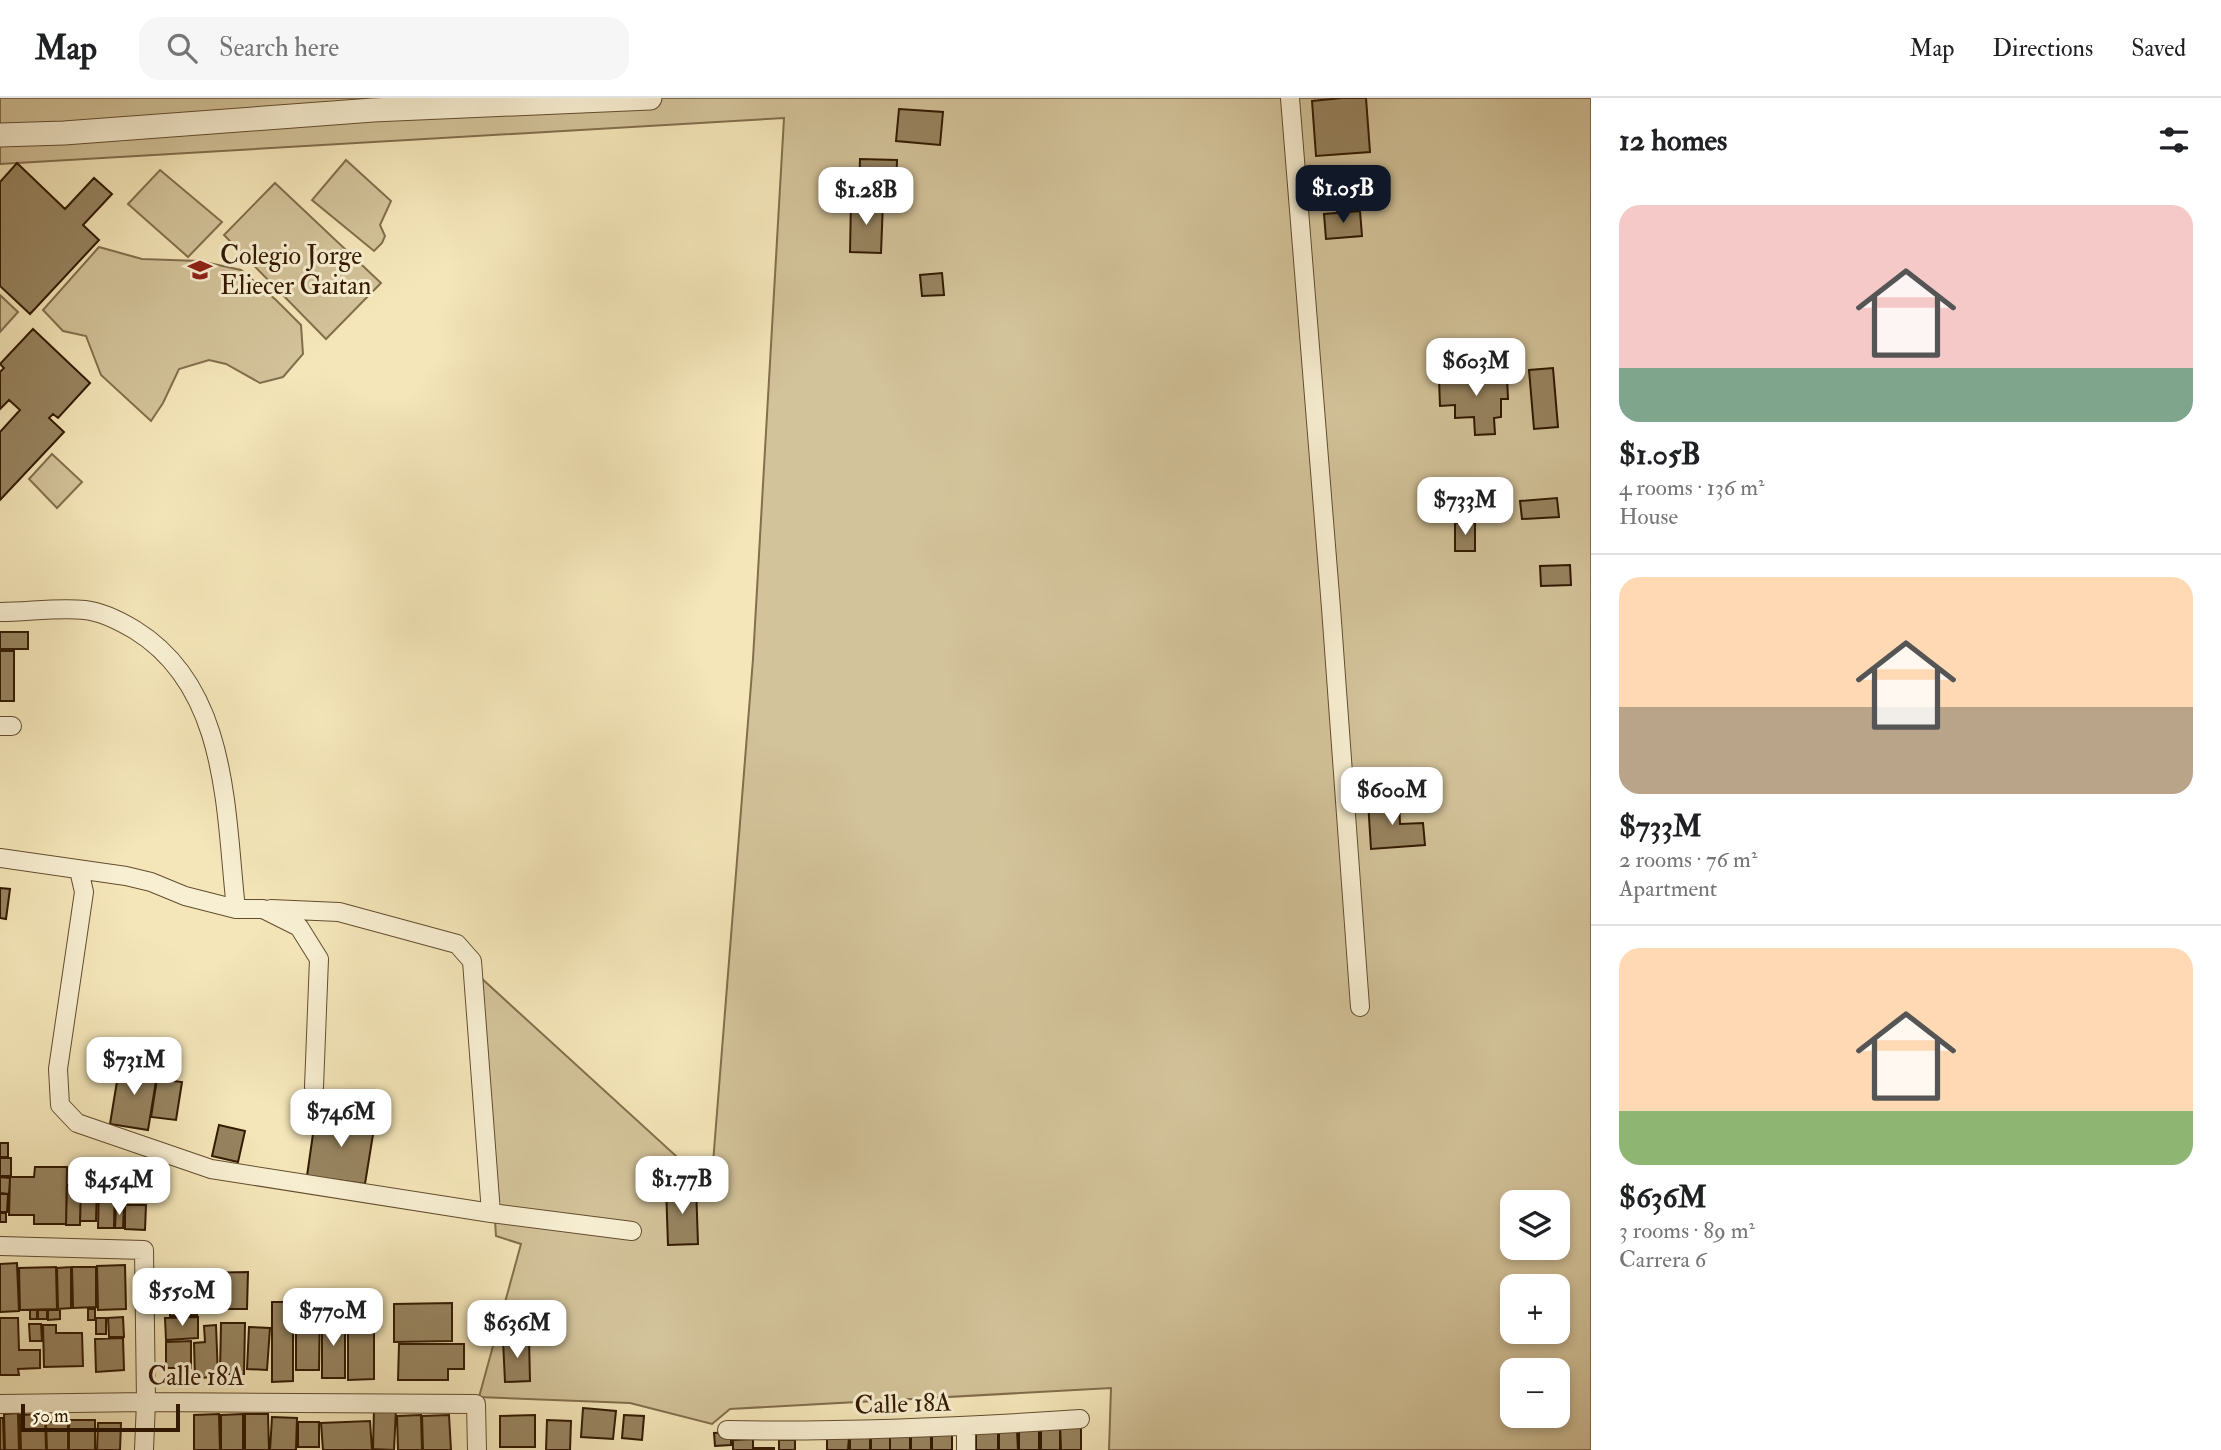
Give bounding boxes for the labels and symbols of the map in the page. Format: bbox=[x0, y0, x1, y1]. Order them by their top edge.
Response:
pin: $1.05B bbox=[1286, 166, 1400, 225]
pin: $1.28B bbox=[809, 167, 923, 227]
place label: Colegio Jorge Eliecer Gaitan bbox=[220, 240, 371, 302]
school or university icon: Colegio Jorge Eliecer Gaitan bbox=[186, 256, 214, 284]
pin: $603M bbox=[1427, 338, 1525, 398]
pin: $733M bbox=[1416, 478, 1514, 537]
pin: $600M bbox=[1343, 768, 1441, 827]
pin: $731M bbox=[85, 1038, 183, 1097]
pin: $746M bbox=[292, 1090, 390, 1149]
pin: $1.77B bbox=[625, 1156, 739, 1216]
pin: $454M bbox=[70, 1158, 168, 1217]
pin: $550M bbox=[133, 1268, 231, 1328]
pin: $770M bbox=[284, 1288, 382, 1348]
pin: $636M bbox=[468, 1300, 566, 1360]
street label: Calle 18A bbox=[147, 1361, 245, 1393]
street label: Calle 18A bbox=[854, 1386, 953, 1422]
scale bar bbox=[21, 1401, 180, 1433]

